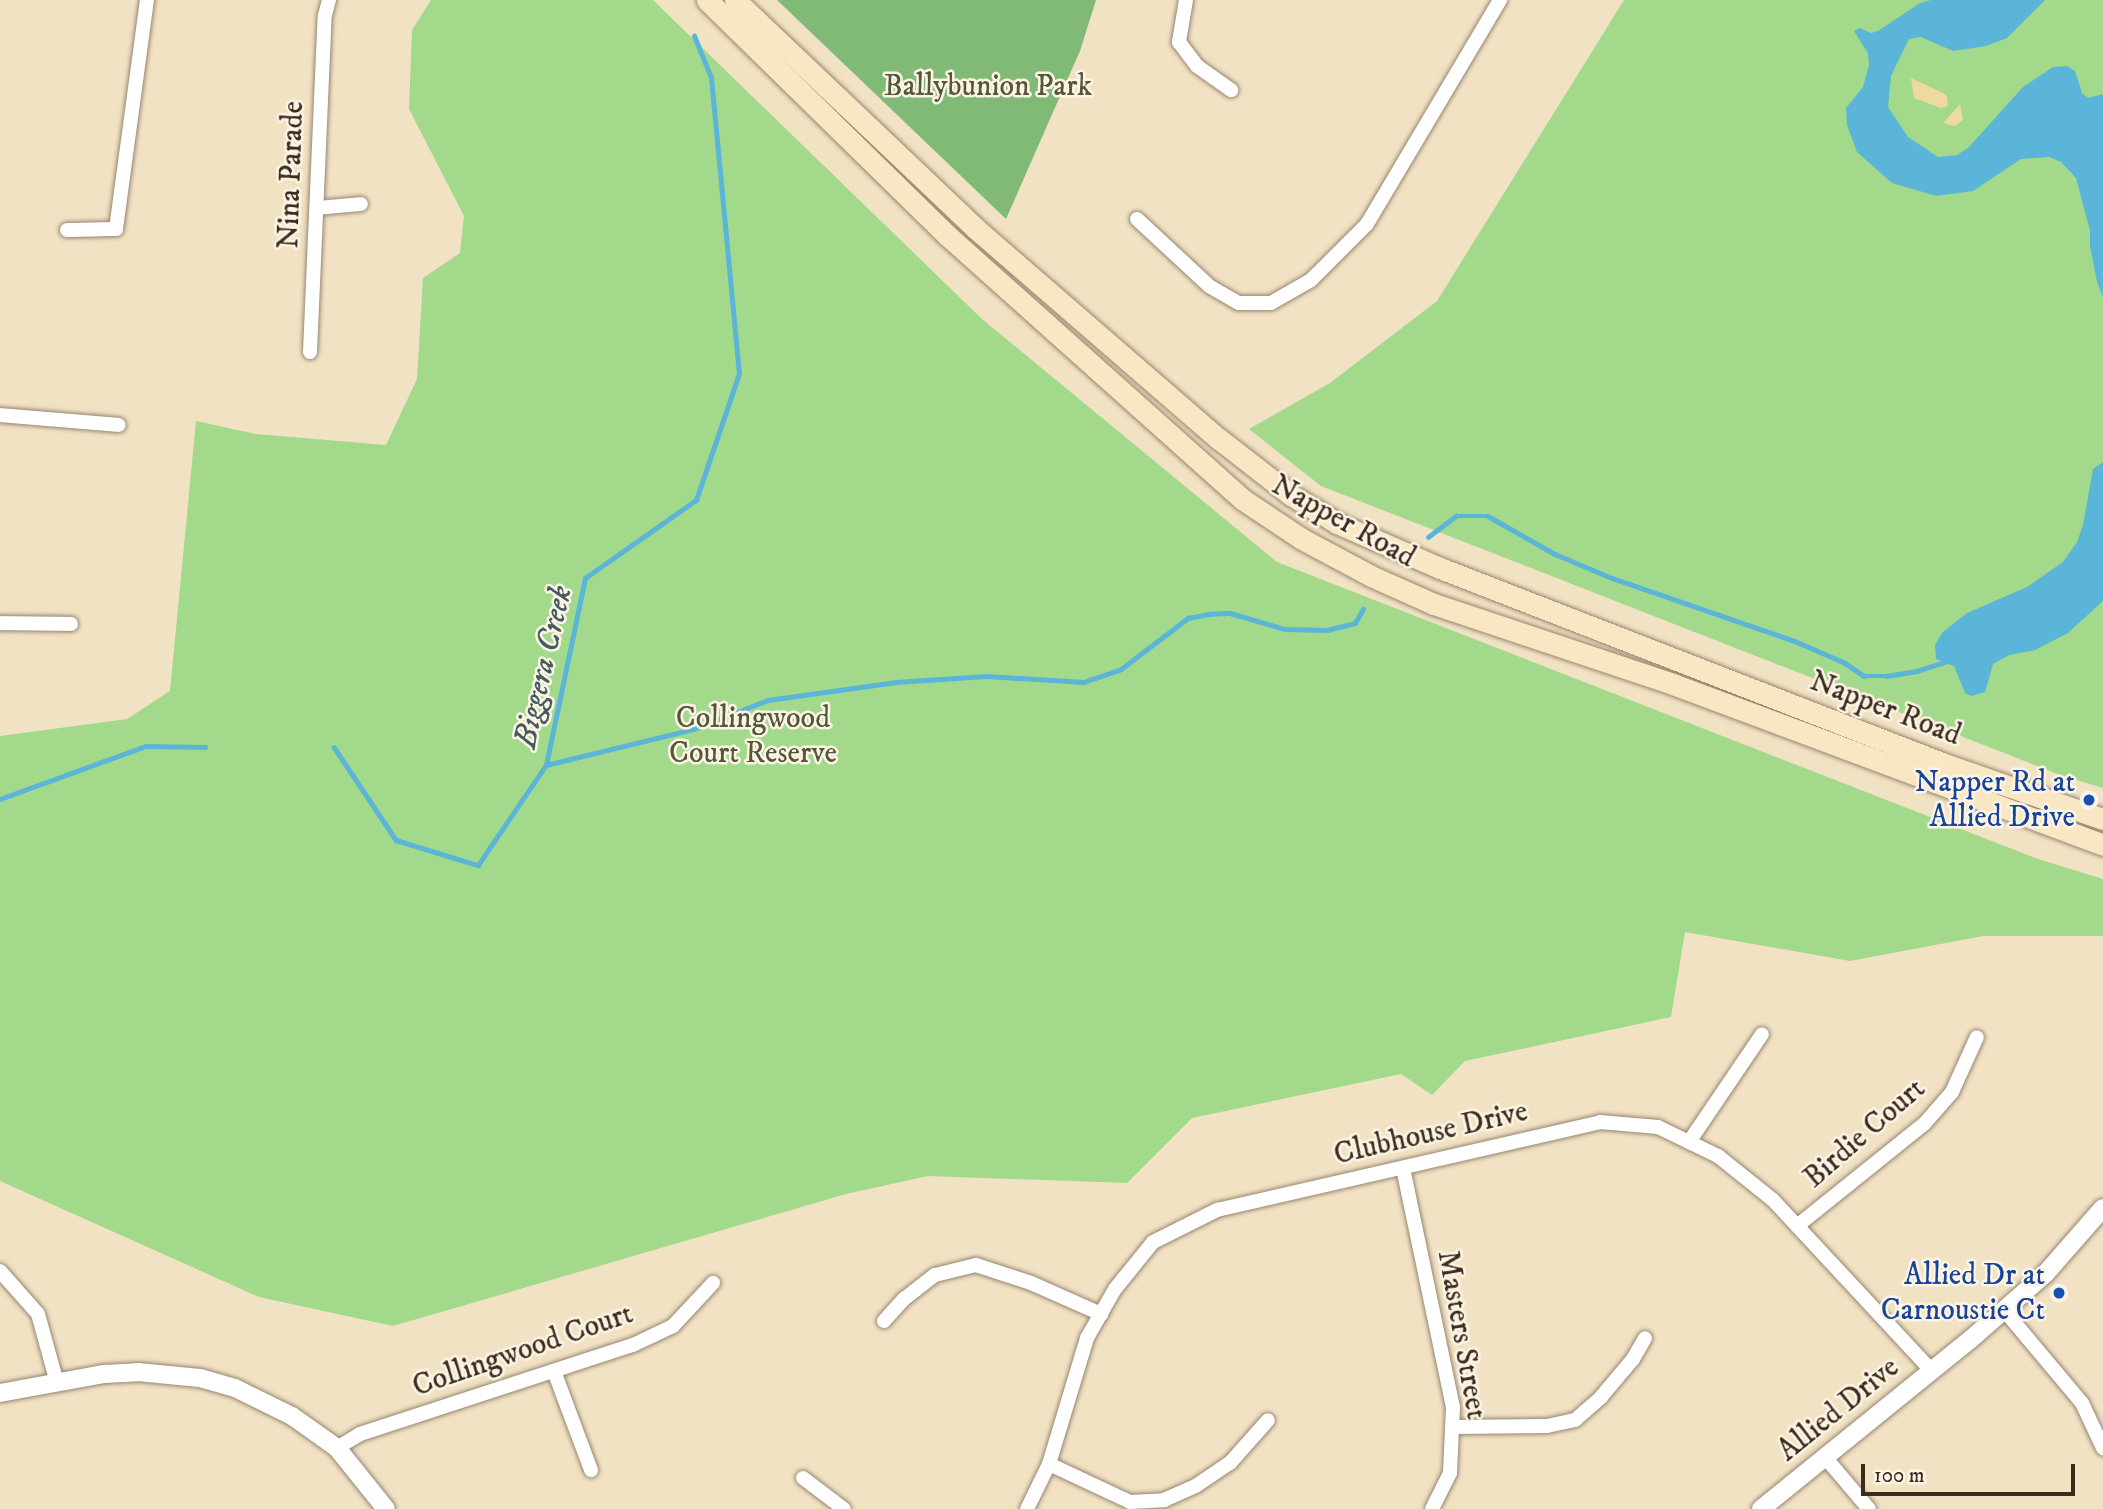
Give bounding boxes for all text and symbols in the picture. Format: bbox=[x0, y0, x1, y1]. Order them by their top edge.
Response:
park label: Ballybunion Park bbox=[884, 69, 1092, 105]
street label: Nina Parade bbox=[271, 100, 313, 250]
street label: Napper Road bbox=[1265, 468, 1421, 576]
water label: Biggera Creek bbox=[507, 582, 581, 752]
street label: Napper Road bbox=[1804, 664, 1966, 754]
park label: Collingwood Court Reserve bbox=[669, 701, 837, 772]
place label: Napper Rd at Allied Drive bbox=[1915, 765, 2075, 836]
marker: Napper Rd at Allied Drive bbox=[2081, 792, 2097, 808]
street label: Birdie Court bbox=[1797, 1072, 1933, 1196]
street label: Clubhouse Drive bbox=[1331, 1094, 1531, 1174]
street label: Masters Street bbox=[1428, 1248, 1494, 1422]
place label: Allied Dr at Carnoustie Ct bbox=[1881, 1258, 2045, 1328]
marker: Allied Dr at Carnoustie Ct bbox=[2051, 1285, 2067, 1301]
street label: Collingwood Court bbox=[408, 1296, 638, 1406]
street label: Allied Drive bbox=[1771, 1350, 1907, 1470]
scale bar bbox=[1865, 1450, 2078, 1494]
text: 100 m bbox=[1874, 1463, 1925, 1489]

